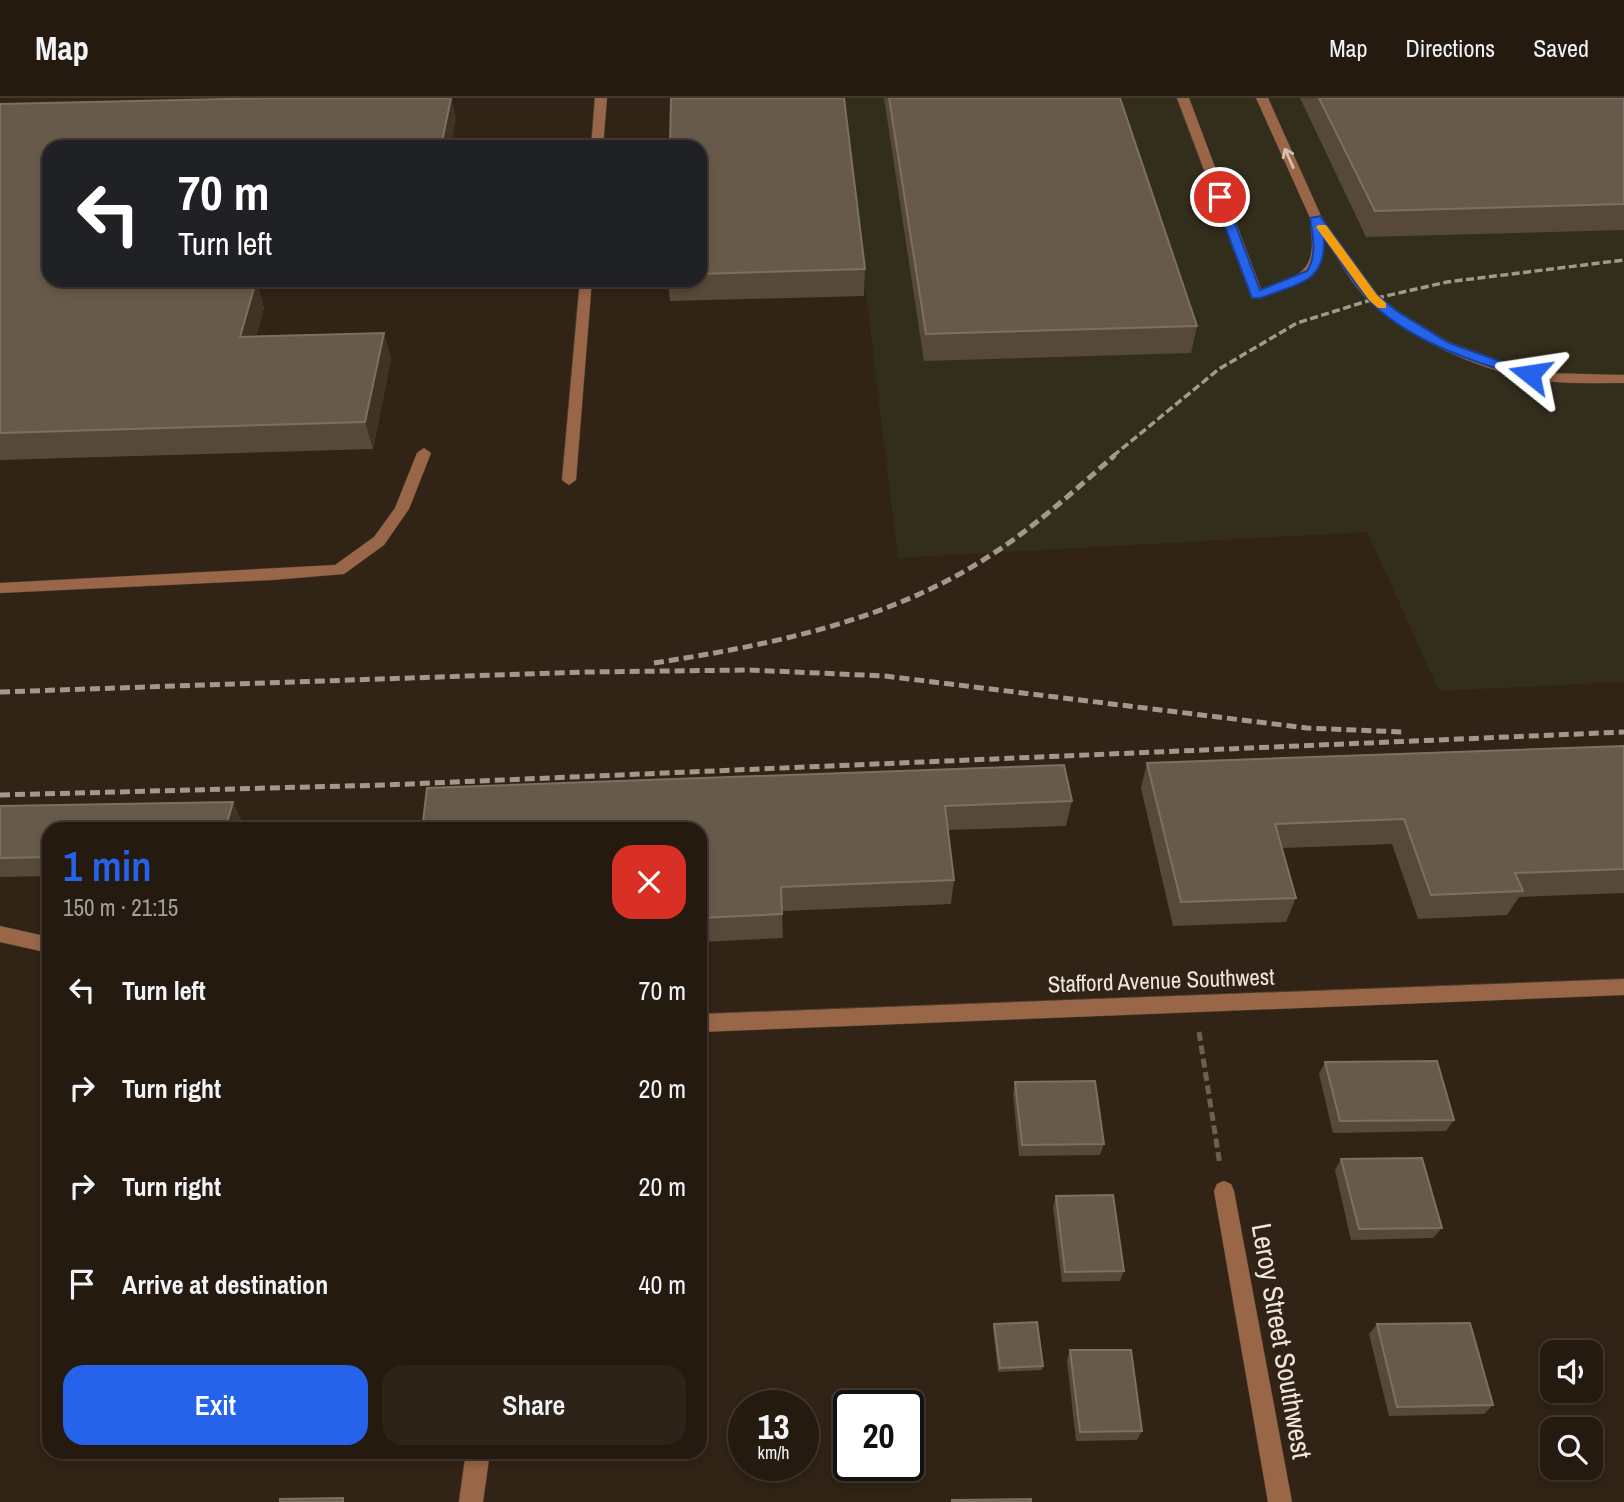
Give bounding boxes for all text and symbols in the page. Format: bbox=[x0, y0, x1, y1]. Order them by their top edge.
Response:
text: Map bbox=[35, 26, 89, 70]
text: Map bbox=[1329, 32, 1367, 64]
text: Directions bbox=[1405, 32, 1495, 64]
text: Saved bbox=[1533, 32, 1589, 64]
one-way arrow bbox=[1282, 148, 1295, 169]
text: 70 m bbox=[178, 159, 270, 225]
pin bbox=[1190, 167, 1250, 227]
icon: left bbox=[63, 168, 154, 259]
icon: arrive bbox=[1201, 178, 1239, 216]
text: Turn left bbox=[178, 222, 272, 265]
position arrow bbox=[1493, 337, 1567, 411]
text: 1 min bbox=[63, 838, 152, 894]
button: close bbox=[612, 845, 686, 919]
text: 150 m · 21:15 bbox=[63, 892, 178, 923]
street label: Stafford Avenue Southwest bbox=[1047, 961, 1275, 999]
icon: left bbox=[63, 971, 101, 1009]
text: Turn left bbox=[122, 973, 206, 1008]
text: 70 m bbox=[639, 973, 686, 1008]
icon: right bbox=[63, 1069, 101, 1107]
text: Turn right bbox=[122, 1071, 221, 1106]
text: 20 m bbox=[639, 1071, 686, 1106]
icon: right bbox=[63, 1167, 101, 1205]
text: Turn right bbox=[122, 1169, 221, 1204]
text: 20 m bbox=[639, 1169, 686, 1204]
street label: Leroy Street Southwest bbox=[1243, 1220, 1321, 1462]
icon: arrive bbox=[63, 1265, 101, 1303]
text: Arrive at destination bbox=[122, 1267, 328, 1302]
text: 40 m bbox=[639, 1267, 686, 1302]
map controls bbox=[1540, 1340, 1603, 1480]
button: sound bbox=[1540, 1340, 1603, 1403]
button: Exit bbox=[63, 1365, 368, 1445]
button: Share bbox=[382, 1365, 686, 1445]
speed limit sign: 20 bbox=[833, 1390, 924, 1481]
text: 13 bbox=[758, 1403, 789, 1450]
button: search bbox=[1540, 1417, 1603, 1480]
text: km/h bbox=[758, 1440, 790, 1465]

